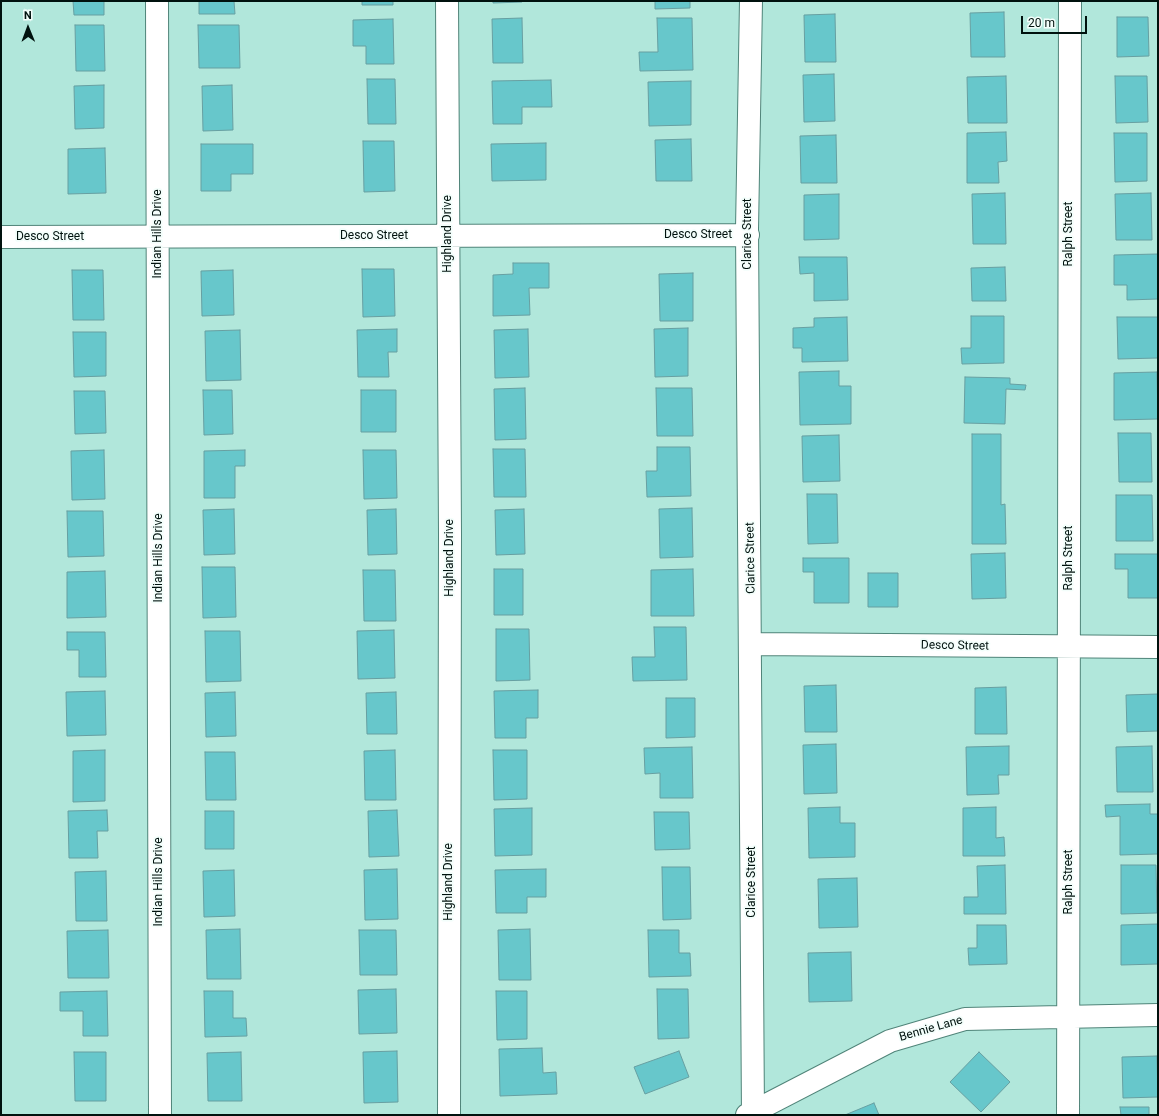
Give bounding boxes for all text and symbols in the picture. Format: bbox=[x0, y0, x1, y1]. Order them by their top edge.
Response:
north arrow bbox=[8, 8, 48, 48]
scale bar bbox=[1023, 8, 1089, 34]
text: N bbox=[24, 9, 32, 22]
text: 20 m bbox=[1028, 16, 1055, 30]
street label: Indian Hills Drive bbox=[151, 189, 165, 279]
street label: Highland Drive bbox=[441, 195, 455, 273]
street label: Clarice Street bbox=[741, 198, 755, 270]
street label: Ralph Street bbox=[1062, 202, 1076, 266]
street label: Desco Street bbox=[664, 228, 732, 242]
street label: Desco Street bbox=[340, 229, 408, 243]
street label: Desco Street bbox=[16, 230, 84, 244]
street label: Indian Hills Drive bbox=[152, 513, 166, 603]
street label: Highland Drive bbox=[443, 519, 457, 597]
street label: Clarice Street bbox=[743, 522, 759, 594]
street label: Ralph Street bbox=[1062, 526, 1076, 590]
street label: Desco Street bbox=[921, 638, 989, 654]
street label: Indian Hills Drive bbox=[152, 837, 166, 927]
street label: Highland Drive bbox=[442, 843, 456, 921]
street label: Clarice Street bbox=[745, 846, 759, 918]
street label: Ralph Street bbox=[1062, 850, 1076, 914]
street label: Bennie Lane bbox=[898, 1013, 964, 1045]

